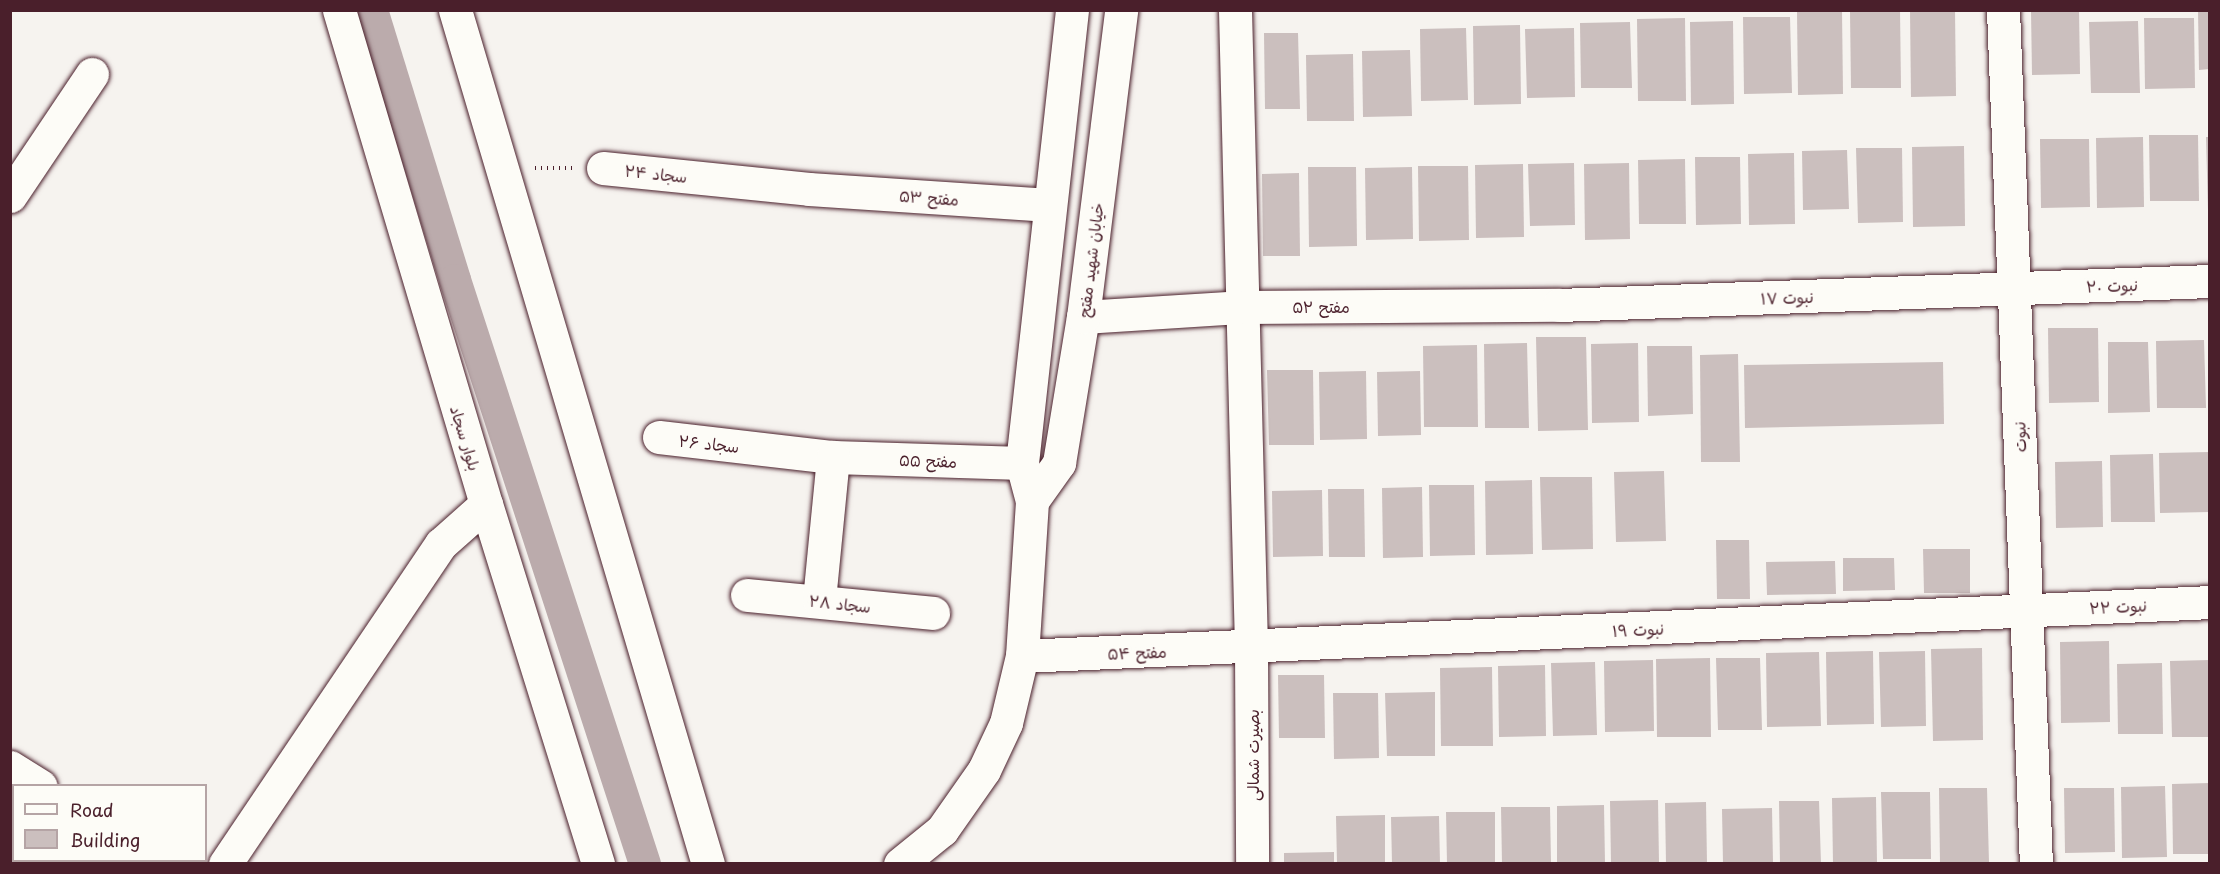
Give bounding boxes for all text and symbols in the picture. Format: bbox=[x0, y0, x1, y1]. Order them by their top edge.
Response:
street label: سجاد ۲۴ bbox=[624, 160, 688, 186]
street label: مفتح ۵۳ bbox=[898, 185, 960, 209]
street label: خیابان شهید مفتح bbox=[1073, 202, 1107, 318]
street label: نبوت ۲۰ bbox=[2086, 274, 2138, 296]
street label: نبوت ۱۷ bbox=[1760, 286, 1814, 308]
street label: مفتح ۵۲ bbox=[1292, 296, 1350, 316]
street label: بلوار سجاد bbox=[447, 403, 485, 473]
street label: نبوت bbox=[2009, 421, 2029, 453]
street label: سجاد ۲۶ bbox=[678, 430, 740, 456]
street label: مفتح ۵۵ bbox=[899, 449, 957, 471]
street label: سجاد ۲۸ bbox=[808, 590, 872, 616]
street label: نبوت ۲۲ bbox=[2089, 595, 2147, 617]
street label: نبوت ۱۹ bbox=[1612, 618, 1664, 640]
street label: مفتح ۵۴ bbox=[1107, 641, 1167, 663]
street label: بصیرت شمالی bbox=[1242, 709, 1262, 801]
legend bbox=[12, 784, 207, 862]
text: Road bbox=[70, 796, 114, 823]
text: Building bbox=[70, 826, 140, 853]

